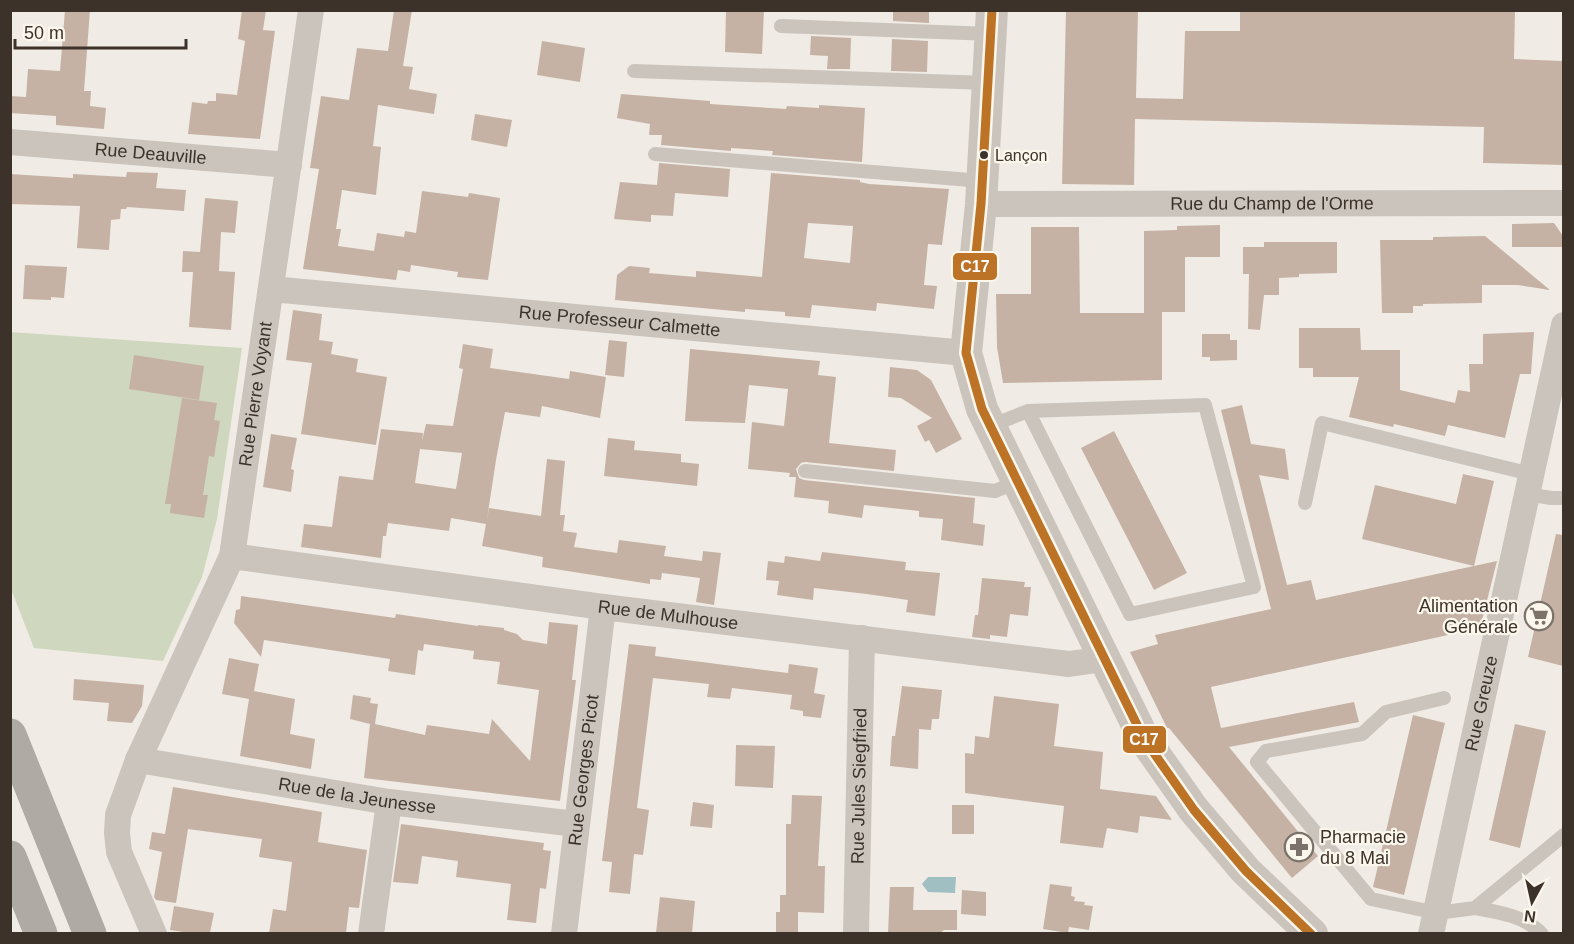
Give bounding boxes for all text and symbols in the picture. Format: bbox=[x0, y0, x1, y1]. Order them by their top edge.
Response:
scale bar bbox=[15, 12, 186, 50]
text: 50 m bbox=[24, 23, 64, 43]
street label: Rue Deauville bbox=[94, 139, 207, 168]
place label: Lançon bbox=[995, 147, 1048, 164]
marker: Lançon bbox=[978, 149, 990, 161]
street label: Rue du Champ de l'Orme bbox=[1170, 193, 1374, 214]
line badge: C17 bbox=[952, 252, 998, 281]
text: C17 bbox=[960, 258, 990, 275]
street label: Rue Professeur Calmette bbox=[518, 302, 721, 340]
street label: Rue Pierre Voyant bbox=[235, 320, 276, 468]
street label: Rue de Mulhouse bbox=[597, 596, 739, 633]
place label: Alimentation Générale bbox=[1419, 596, 1518, 637]
supermarket icon: Alimentation Générale bbox=[1523, 600, 1555, 632]
street label: Rue Greuze bbox=[1461, 654, 1501, 753]
street label: Rue Georges Picot bbox=[565, 693, 602, 847]
street label: Rue Jules Siegfried bbox=[847, 708, 871, 864]
line badge: C17 bbox=[1122, 725, 1167, 754]
text: C17 bbox=[1129, 731, 1159, 748]
street label: Rue de la Jeunesse bbox=[277, 774, 437, 817]
place label: Pharmacie du 8 Mai bbox=[1320, 827, 1406, 868]
pharmacy icon: Pharmacie du 8 Mai bbox=[1283, 831, 1315, 863]
north arrow bbox=[1502, 872, 1562, 932]
text: N bbox=[1523, 907, 1537, 926]

